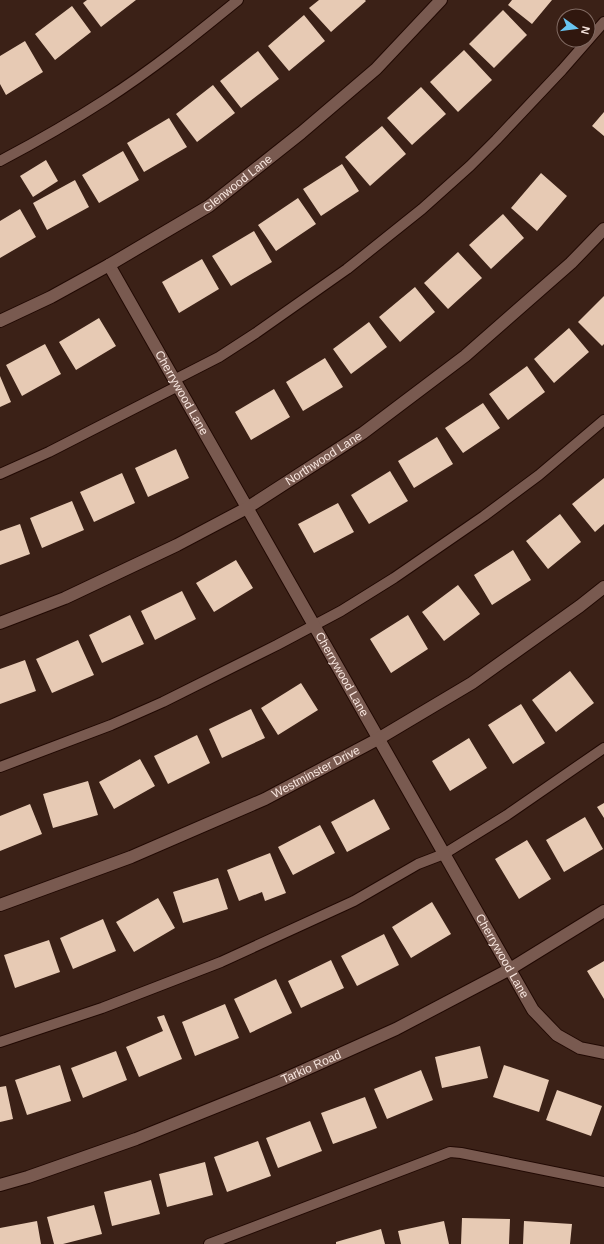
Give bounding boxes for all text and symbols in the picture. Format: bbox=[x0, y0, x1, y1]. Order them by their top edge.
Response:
north arrow bbox=[556, 8, 596, 48]
text: N bbox=[579, 25, 592, 36]
street label: Glenwood Lane bbox=[200, 152, 275, 215]
street label: Cherrywood Lane bbox=[152, 348, 211, 438]
street label: Northwood Lane bbox=[283, 428, 365, 488]
street label: Cherrywood Lane bbox=[312, 630, 372, 719]
street label: Westminster Drive bbox=[269, 743, 363, 801]
street label: Cherrywood Lane bbox=[473, 911, 532, 1001]
street label: Tarkio Road bbox=[279, 1048, 343, 1087]

